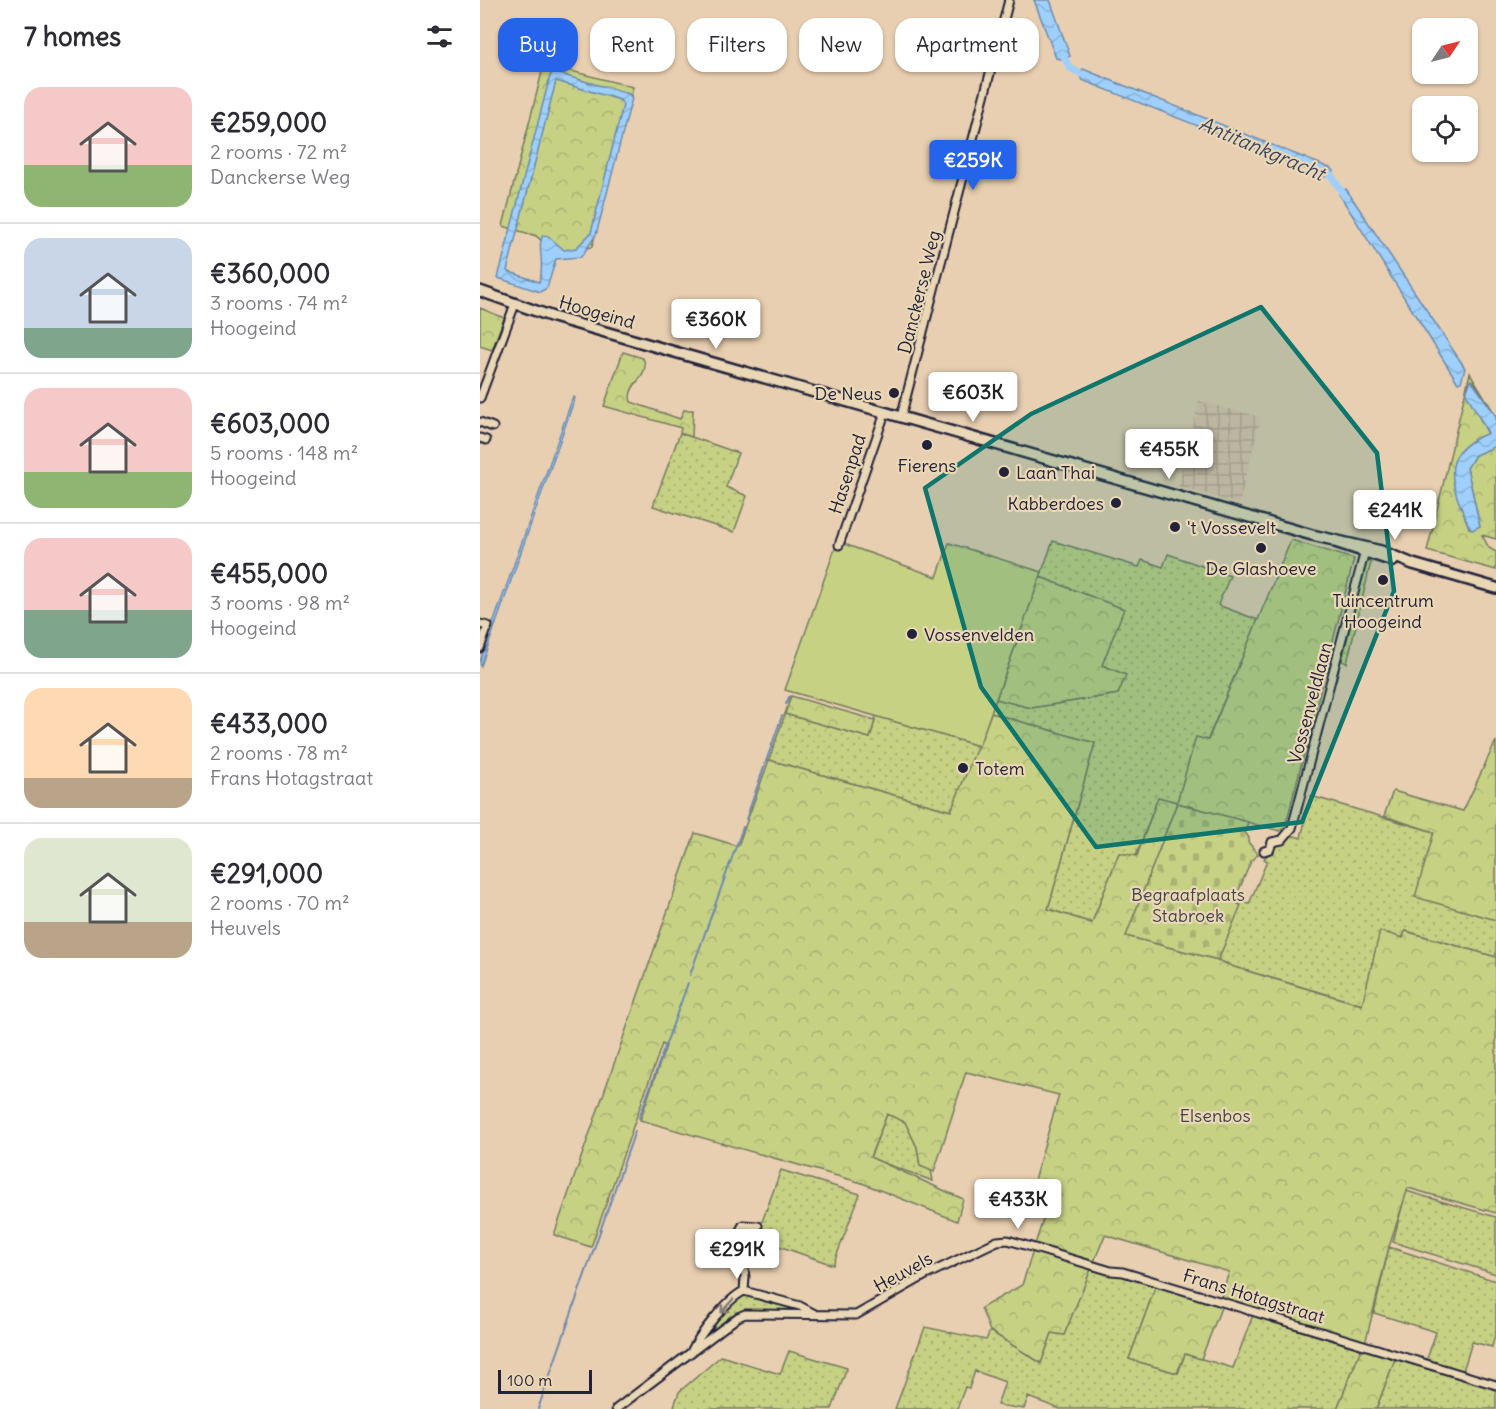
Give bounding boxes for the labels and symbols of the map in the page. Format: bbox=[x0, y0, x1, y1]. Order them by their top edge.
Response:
north arrow bbox=[1412, 18, 1478, 84]
water label: Antitankgracht bbox=[1195, 110, 1331, 187]
pin: €259K bbox=[931, 140, 1015, 191]
street label: Danckerse Weg bbox=[893, 228, 945, 356]
street label: Hoogeind bbox=[556, 290, 638, 334]
pin: €360K bbox=[674, 299, 758, 350]
pin: €603K bbox=[931, 372, 1015, 423]
place label: De Neus bbox=[815, 382, 882, 405]
marker: De Neus bbox=[887, 386, 901, 400]
pin: €455K bbox=[1127, 429, 1211, 480]
street label: Hasenpad bbox=[823, 431, 871, 517]
marker: Fierens bbox=[920, 438, 934, 452]
place label: Fierens bbox=[897, 454, 957, 477]
place label: Laan Thai bbox=[1016, 461, 1095, 484]
marker: Laan Thai bbox=[997, 465, 1011, 479]
pin: €241K bbox=[1353, 490, 1437, 541]
place label: Kabberdoes bbox=[1007, 492, 1104, 515]
marker: Kabberdoes bbox=[1109, 496, 1123, 510]
place label: 't Vossevelt bbox=[1187, 516, 1276, 539]
marker: 't Vossevelt bbox=[1168, 520, 1182, 534]
marker: De Glashoeve bbox=[1254, 541, 1268, 555]
place label: De Glashoeve bbox=[1206, 557, 1316, 580]
marker: Tuincentrum Hoogeind bbox=[1376, 573, 1390, 587]
place label: Tuincentrum Hoogeind bbox=[1332, 589, 1434, 633]
place label: Vossenvelden bbox=[924, 623, 1034, 646]
marker: Vossenvelden bbox=[905, 627, 919, 641]
street label: Vossenveldlaan bbox=[1283, 640, 1337, 766]
place label: Totem bbox=[975, 757, 1025, 780]
marker: Totem bbox=[956, 761, 970, 775]
park label: Begraafplaats Stabroek bbox=[1131, 883, 1245, 927]
park label: Elsenbos bbox=[1179, 1104, 1251, 1127]
pin: €433K bbox=[976, 1179, 1060, 1230]
pin: €291K bbox=[695, 1229, 779, 1280]
street label: Heuvels bbox=[870, 1247, 936, 1297]
street label: Frans Hotagstraat bbox=[1180, 1264, 1328, 1328]
one-way arrow bbox=[720, 1298, 733, 1314]
scale bar bbox=[498, 1367, 592, 1394]

